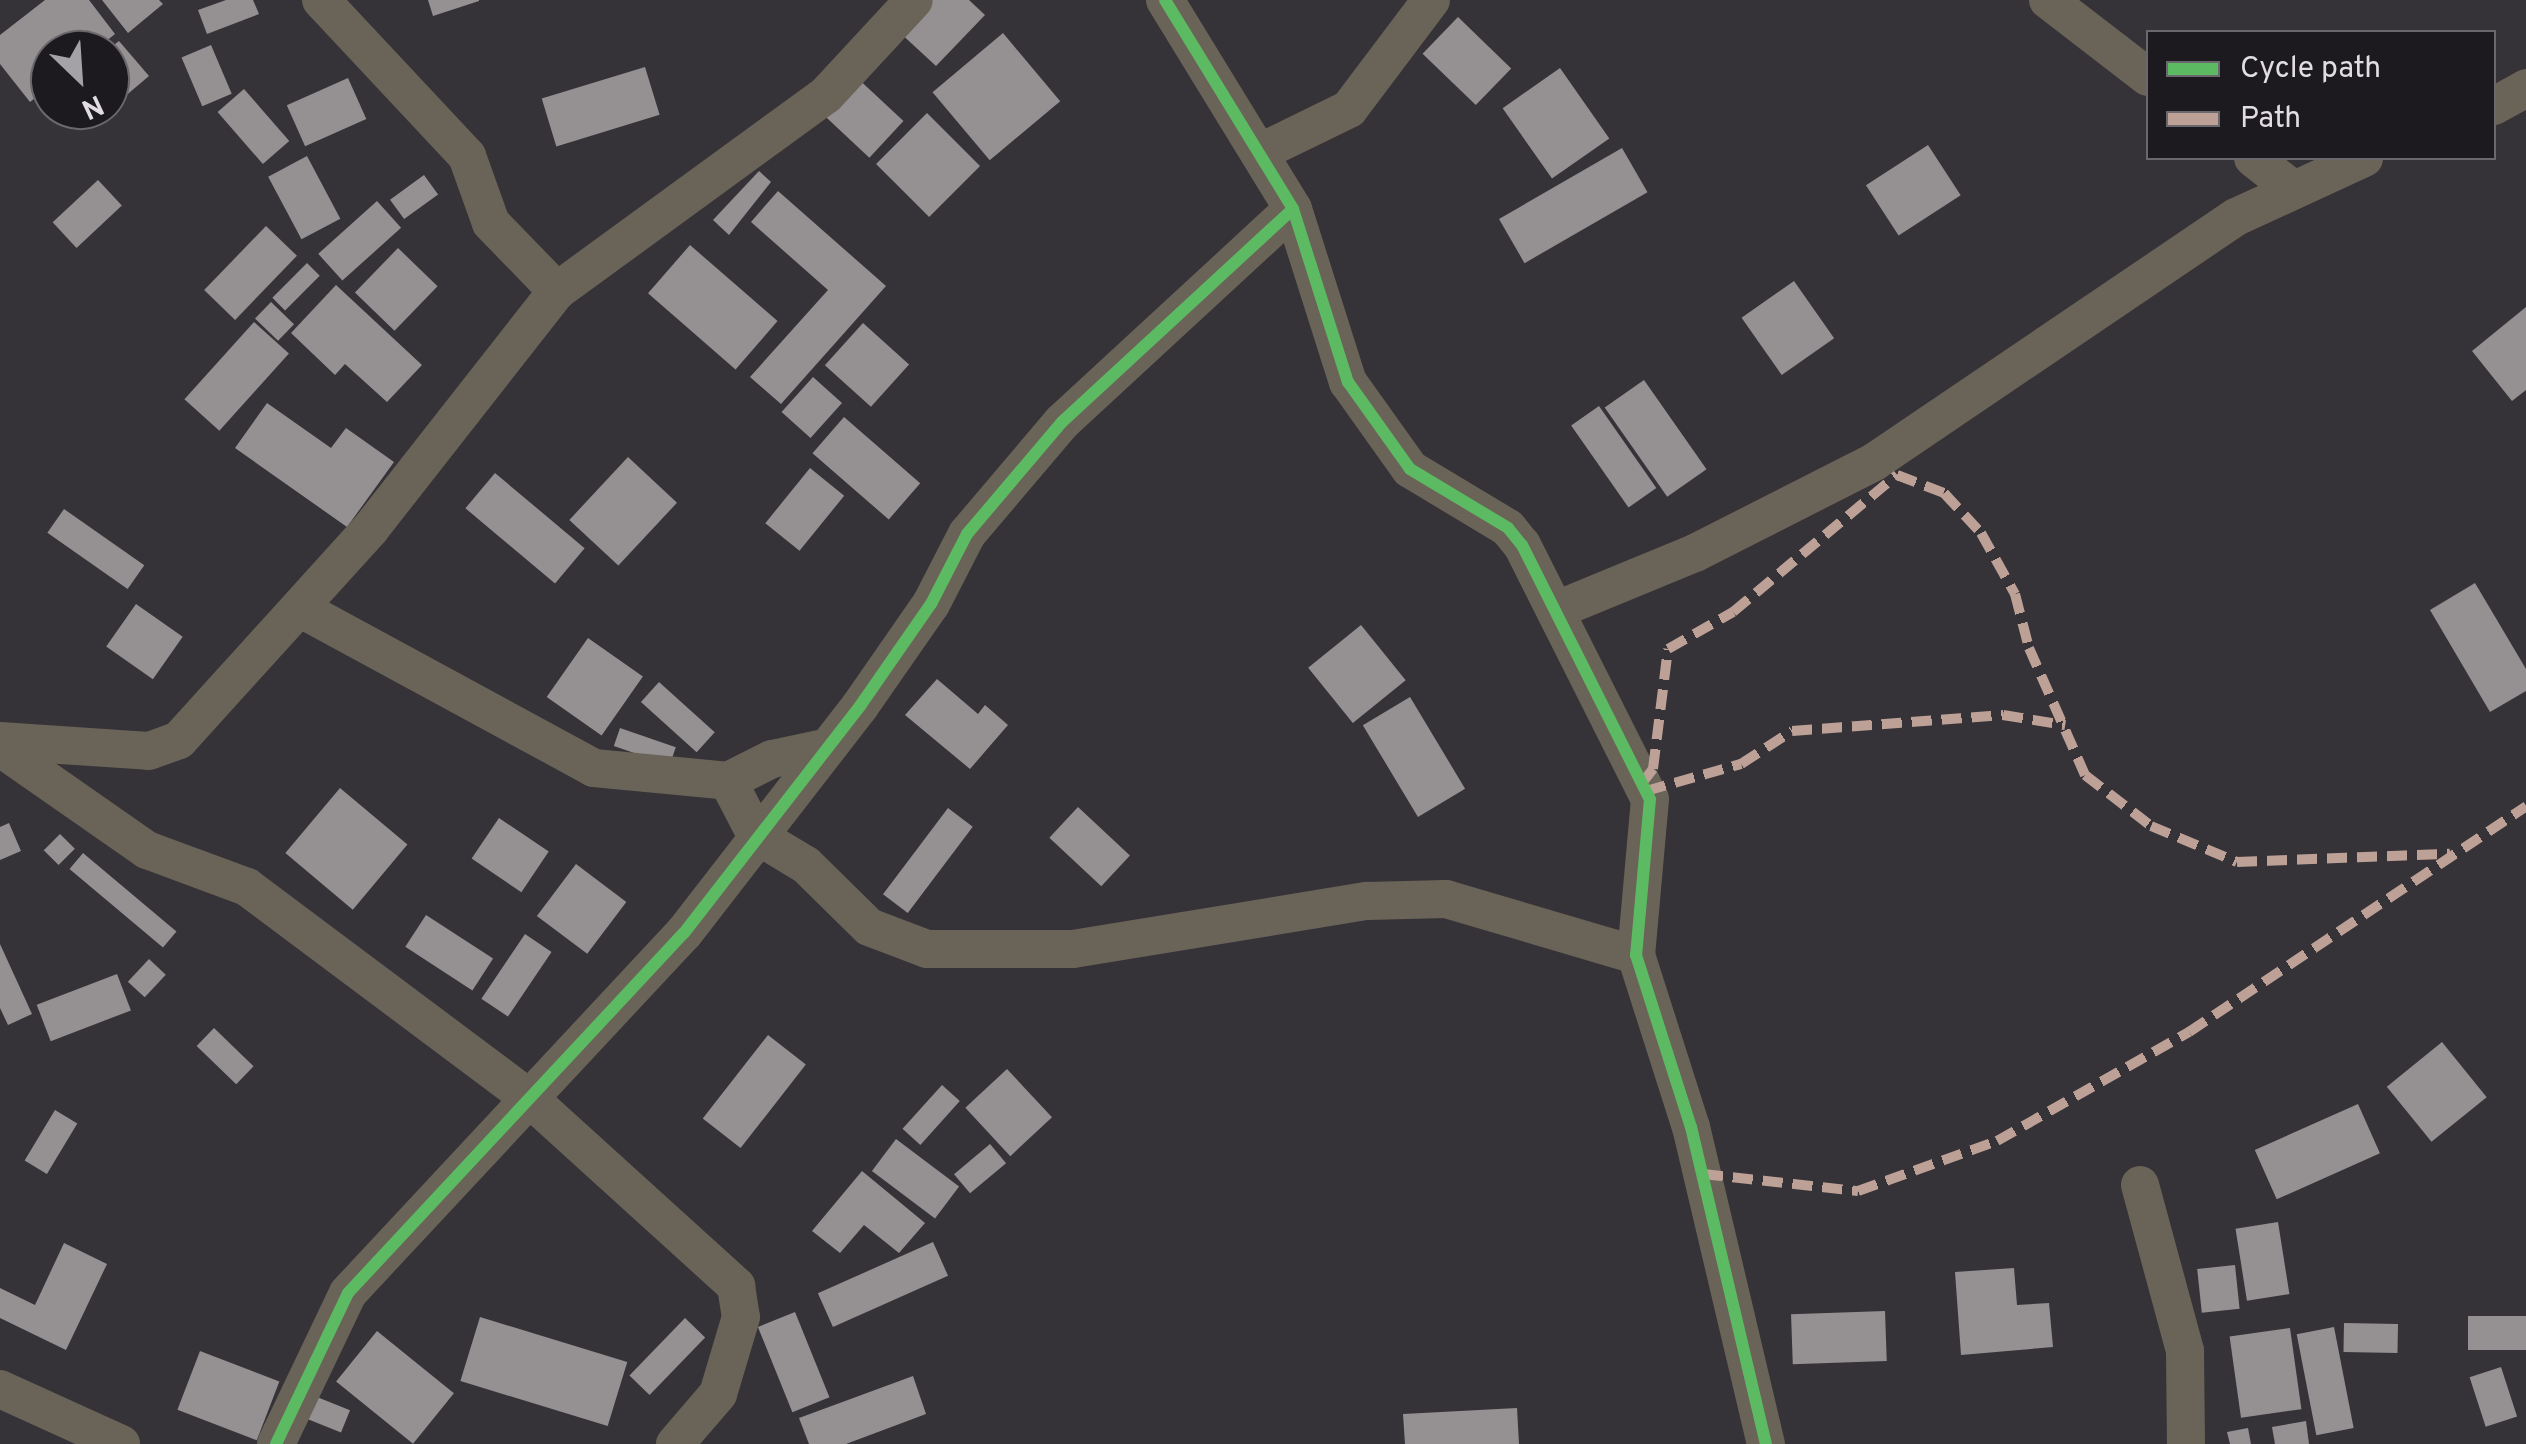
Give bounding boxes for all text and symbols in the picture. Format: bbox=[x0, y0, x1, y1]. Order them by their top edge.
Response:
north arrow bbox=[30, 30, 130, 130]
legend bbox=[2146, 30, 2496, 160]
text: Cycle path bbox=[2240, 51, 2381, 88]
text: N bbox=[75, 85, 109, 126]
text: Path bbox=[2240, 101, 2301, 138]

